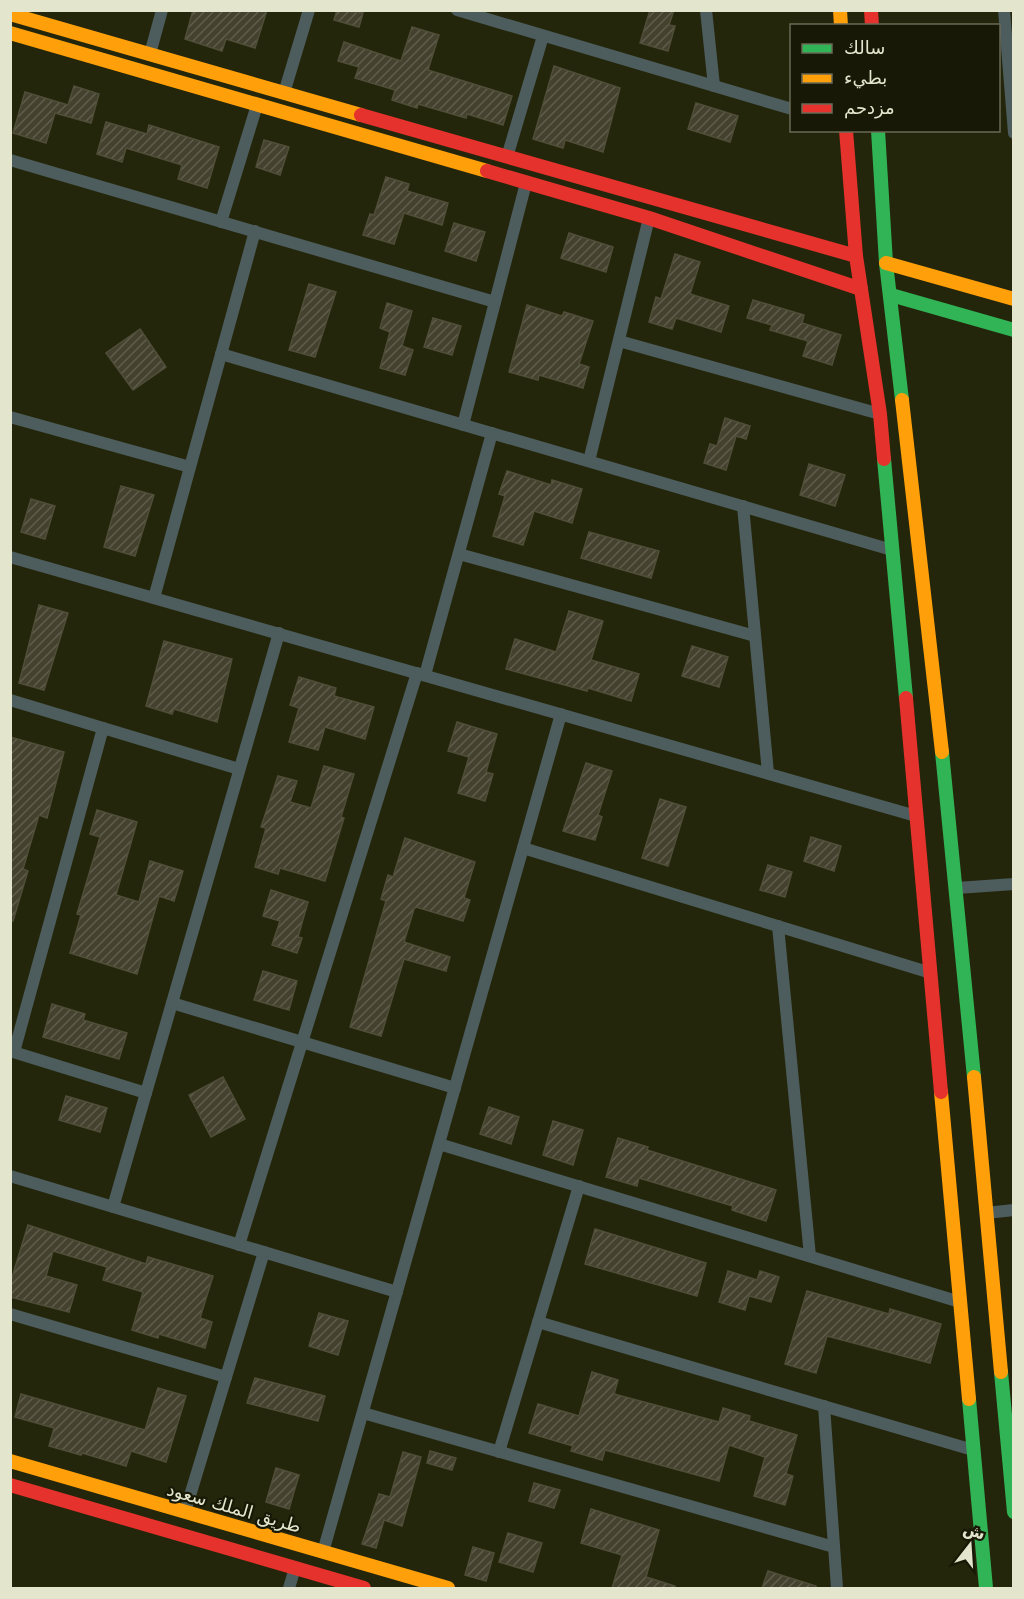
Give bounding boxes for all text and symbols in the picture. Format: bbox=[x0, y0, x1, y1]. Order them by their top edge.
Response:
legend bbox=[790, 24, 1000, 132]
text: سالك bbox=[844, 37, 885, 58]
text: بطيء bbox=[844, 67, 887, 89]
text: مزدحم bbox=[844, 97, 895, 119]
street label: طريق الملك سعود bbox=[164, 1478, 304, 1538]
north arrow bbox=[940, 1515, 1000, 1575]
text: ش bbox=[961, 1519, 988, 1543]

